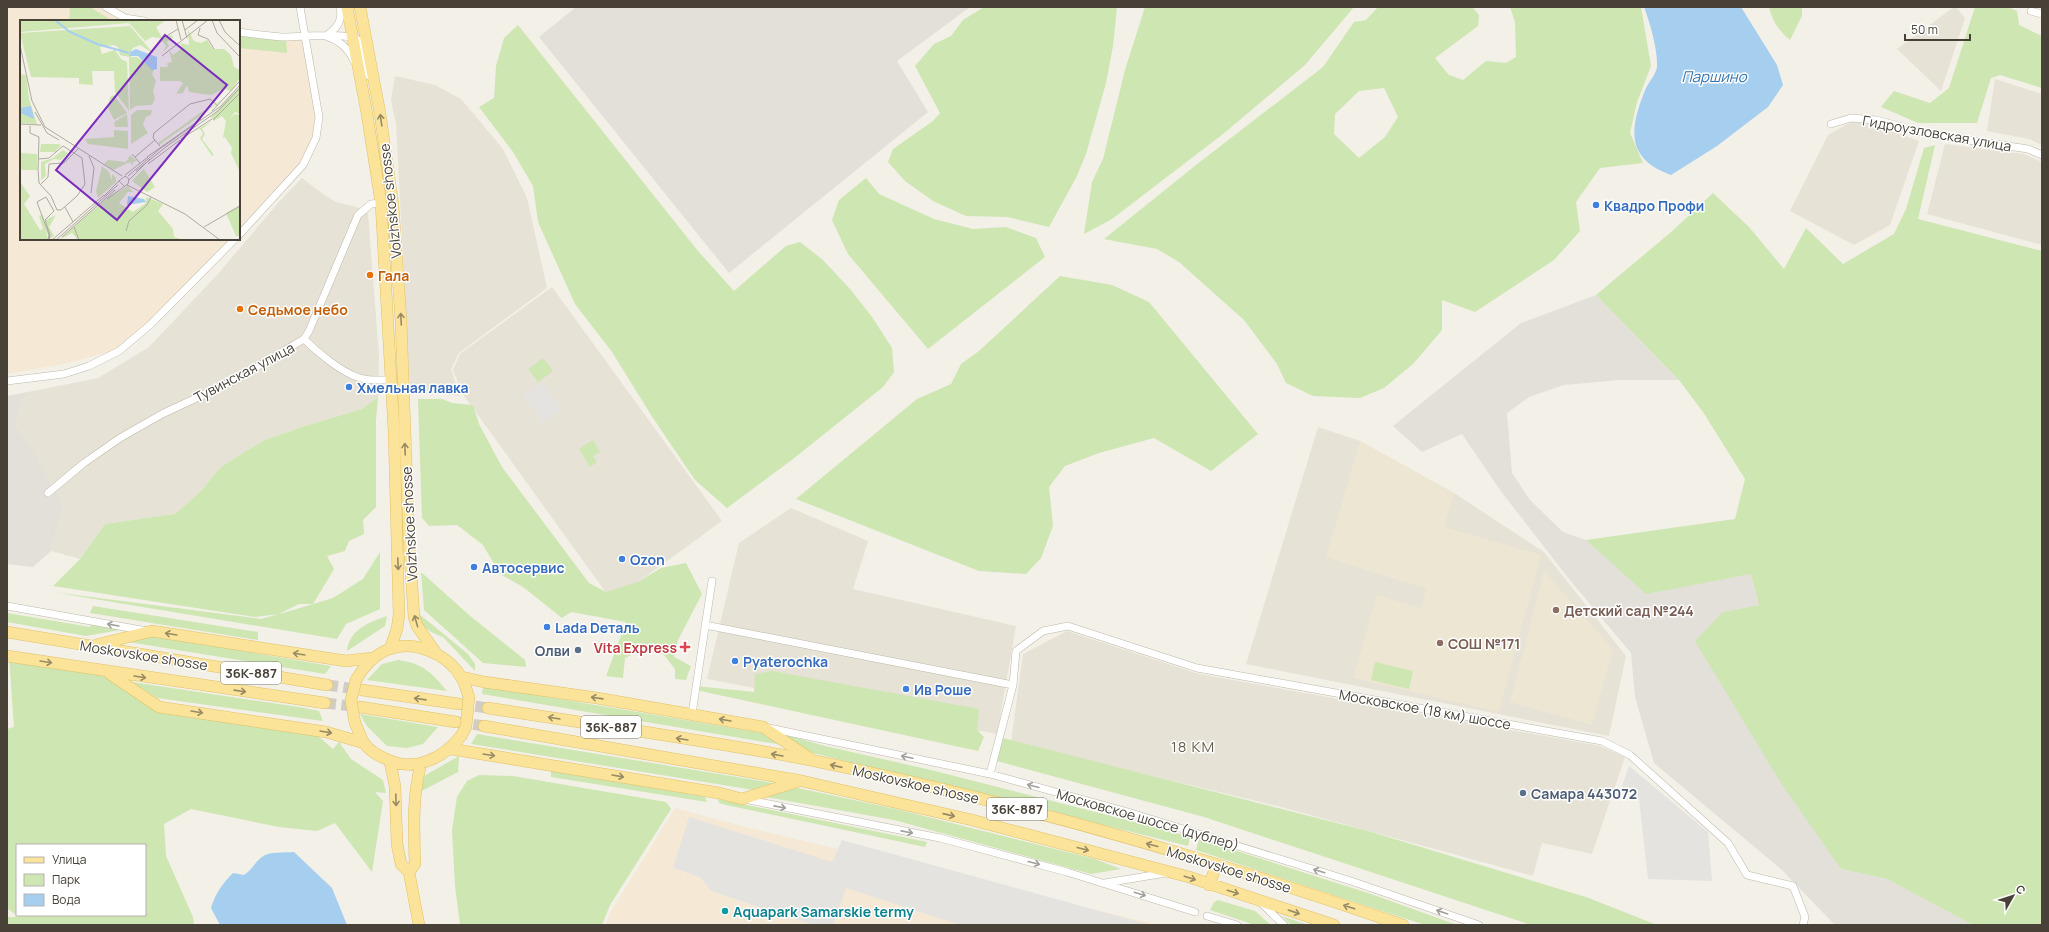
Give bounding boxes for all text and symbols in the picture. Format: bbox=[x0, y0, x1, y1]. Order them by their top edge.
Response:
scale bar bbox=[1905, 16, 1970, 42]
inset map bbox=[20, 20, 240, 240]
text: 50 m bbox=[1911, 21, 1938, 38]
water label: Паршино bbox=[1681, 66, 1748, 87]
street label: Гидроузловская улица bbox=[1861, 111, 2013, 155]
one-way arrow bbox=[377, 114, 385, 127]
street label: Volzhskoe shosse bbox=[375, 143, 405, 259]
place label: Квадро Профи bbox=[1604, 196, 1704, 215]
marker: Квадро Профи bbox=[1591, 200, 1601, 210]
place label: Гала bbox=[378, 266, 409, 285]
marker: Гала bbox=[365, 270, 375, 280]
place label: Седьмое небо bbox=[248, 300, 348, 319]
marker: Седьмое небо bbox=[235, 304, 245, 314]
one-way arrow bbox=[397, 313, 404, 326]
street label: Тувинская улица bbox=[191, 338, 297, 406]
place label: Хмельная лавка bbox=[357, 378, 469, 397]
marker: Хмельная лавка bbox=[344, 382, 354, 392]
one-way arrow bbox=[402, 443, 409, 456]
street label: Volzhskoe shosse bbox=[397, 466, 421, 582]
place label: Ozon bbox=[630, 550, 665, 569]
marker: Ozon bbox=[617, 554, 627, 564]
one-way arrow bbox=[394, 557, 402, 570]
place label: Автосервис bbox=[482, 558, 565, 577]
marker: Автосервис bbox=[469, 562, 479, 572]
place label: Детский сад №244 bbox=[1564, 601, 1694, 620]
marker: Детский сад №244 bbox=[1551, 605, 1561, 615]
one-way arrow bbox=[412, 614, 419, 627]
place label: Lada Dеталь bbox=[555, 618, 640, 637]
one-way arrow bbox=[107, 620, 120, 628]
marker: Lada Dеталь bbox=[542, 622, 552, 632]
one-way arrow bbox=[164, 630, 177, 638]
place label: СОШ №171 bbox=[1448, 634, 1520, 653]
street label: Moskovskoe shosse bbox=[79, 636, 209, 674]
place label: Vita Express bbox=[594, 638, 677, 657]
marker: СОШ №171 bbox=[1435, 638, 1445, 648]
place label: Олви bbox=[535, 641, 570, 660]
marker: Vita Express bbox=[680, 642, 690, 652]
marker: Олви bbox=[573, 645, 583, 655]
one-way arrow bbox=[293, 650, 306, 658]
place label: Pyaterochka bbox=[743, 652, 828, 671]
marker: Pyaterochka bbox=[730, 656, 740, 666]
one-way arrow bbox=[39, 658, 52, 666]
road number: 36К-887 bbox=[221, 662, 281, 684]
one-way arrow bbox=[134, 673, 147, 681]
place label: Ив Роше bbox=[914, 680, 972, 699]
marker: Ив Роше bbox=[901, 684, 911, 694]
street label: Московское (18 км) шоссе bbox=[1338, 685, 1512, 733]
one-way arrow bbox=[233, 688, 246, 695]
one-way arrow bbox=[591, 694, 604, 702]
one-way arrow bbox=[414, 695, 427, 703]
one-way arrow bbox=[190, 709, 203, 717]
one-way arrow bbox=[548, 714, 561, 722]
road number: 36К-887 bbox=[581, 716, 641, 738]
one-way arrow bbox=[719, 716, 732, 724]
one-way arrow bbox=[319, 728, 332, 736]
one-way arrow bbox=[676, 735, 689, 743]
district label: 18 KM bbox=[1171, 736, 1215, 757]
one-way arrow bbox=[771, 750, 784, 758]
one-way arrow bbox=[482, 751, 495, 759]
one-way arrow bbox=[901, 753, 914, 761]
street label: Moskovskoe shosse bbox=[851, 760, 981, 808]
one-way arrow bbox=[830, 762, 843, 770]
one-way arrow bbox=[611, 772, 624, 780]
one-way arrow bbox=[1027, 782, 1040, 789]
street label: Московское шоссе (дублер) bbox=[1054, 784, 1242, 854]
place label: Самара 443072 bbox=[1531, 784, 1637, 803]
marker: Самара 443072 bbox=[1518, 788, 1528, 798]
one-way arrow bbox=[392, 793, 400, 806]
road number: 36К-887 bbox=[987, 798, 1047, 820]
one-way arrow bbox=[773, 803, 786, 811]
one-way arrow bbox=[942, 811, 955, 819]
one-way arrow bbox=[901, 828, 914, 836]
one-way arrow bbox=[1146, 841, 1159, 849]
street label: Moskovskoe shosse bbox=[1164, 841, 1294, 897]
legend bbox=[16, 844, 146, 916]
one-way arrow bbox=[1076, 846, 1089, 853]
text: Улица bbox=[52, 851, 86, 868]
one-way arrow bbox=[1027, 860, 1040, 867]
one-way arrow bbox=[1313, 867, 1326, 874]
text: Парк bbox=[52, 871, 81, 888]
one-way arrow bbox=[1183, 875, 1196, 882]
north arrow bbox=[1993, 876, 2033, 916]
text: С bbox=[2013, 882, 2030, 897]
one-way arrow bbox=[1226, 889, 1239, 896]
text: Вода bbox=[52, 891, 80, 908]
one-way arrow bbox=[1134, 891, 1147, 898]
place label: Aquapark Samarskie termy bbox=[733, 902, 914, 921]
one-way arrow bbox=[1342, 903, 1355, 910]
marker: Aquapark Samarskie termy bbox=[720, 906, 730, 916]
one-way arrow bbox=[1288, 908, 1300, 916]
one-way arrow bbox=[1437, 908, 1449, 916]

